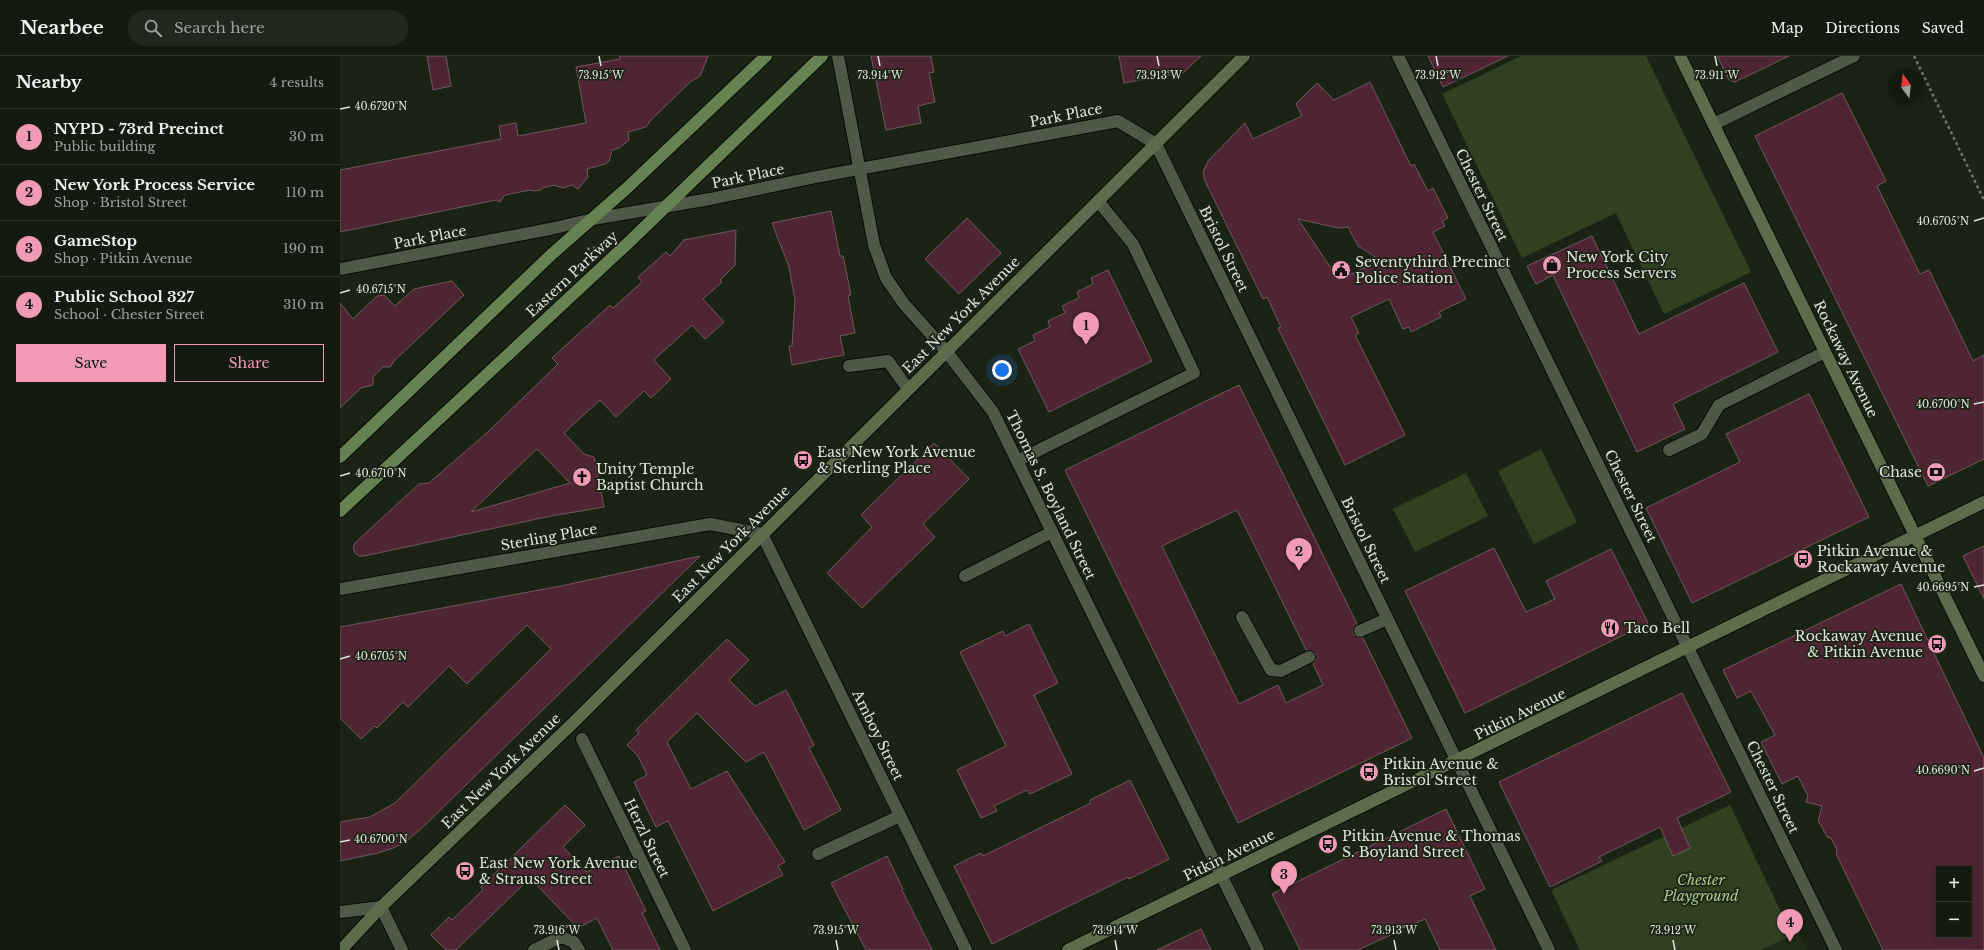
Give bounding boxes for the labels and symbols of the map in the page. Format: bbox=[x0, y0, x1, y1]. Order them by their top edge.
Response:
north arrow bbox=[1888, 68, 1924, 104]
text: 73.915°W bbox=[578, 69, 624, 82]
text: 73.914°W bbox=[857, 69, 903, 82]
text: 73.913°W bbox=[1136, 69, 1182, 82]
text: 73.912°W bbox=[1415, 69, 1461, 82]
text: 73.911°W bbox=[1695, 69, 1739, 82]
street label: Park Place bbox=[1028, 99, 1104, 131]
text: 40.6720°N bbox=[355, 100, 407, 113]
street label: Chester Street bbox=[1452, 146, 1513, 245]
street label: Park Place bbox=[710, 160, 786, 192]
street label: Bristol Street bbox=[1195, 203, 1253, 296]
text: 40.6705°N bbox=[1917, 215, 1969, 228]
street label: Park Place bbox=[392, 221, 468, 253]
street label: Eastern Parkway bbox=[522, 227, 622, 321]
place label: New York City Process Servers bbox=[1566, 248, 1677, 282]
street label: East New York Avenue bbox=[899, 253, 1023, 377]
place label: Seventythird Precinct Police Station bbox=[1355, 253, 1511, 287]
shop icon: New York City Process Servers bbox=[1541, 254, 1563, 276]
public building icon: Seventythird Precinct Police Station bbox=[1330, 259, 1352, 281]
text: 40.6715°N bbox=[356, 283, 406, 296]
street label: Rockaway Avenue bbox=[1810, 297, 1882, 421]
pin: 1 bbox=[1073, 312, 1099, 345]
your location bbox=[992, 360, 1012, 380]
text: 40.6700°N bbox=[1916, 398, 1970, 411]
street label: Thomas S. Boyland Street bbox=[1002, 408, 1100, 583]
place label: East New York Avenue & Sterling Place bbox=[817, 443, 976, 477]
street label: Chester Street bbox=[1601, 447, 1662, 546]
bus stop icon: East New York Avenue & Sterling Place bbox=[792, 449, 814, 471]
place label: Unity Temple Baptist Church bbox=[596, 460, 704, 494]
bank icon: Chase bbox=[1925, 461, 1947, 483]
place label: Chase bbox=[1879, 463, 1922, 481]
church icon: Unity Temple Baptist Church bbox=[571, 466, 593, 488]
text: 40.6710°N bbox=[356, 467, 406, 480]
street label: East New York Avenue bbox=[669, 482, 793, 606]
street label: Bristol Street bbox=[1337, 494, 1395, 587]
street label: Sterling Place bbox=[499, 520, 599, 554]
pin: 2 bbox=[1286, 538, 1312, 571]
place label: Pitkin Avenue & Rockaway Avenue bbox=[1817, 542, 1945, 576]
bus stop icon: Pitkin Avenue & Rockaway Avenue bbox=[1792, 548, 1814, 570]
text: 40.6695°N bbox=[1917, 581, 1969, 594]
restaurant icon: Taco Bell bbox=[1599, 617, 1621, 639]
place label: Taco Bell bbox=[1624, 619, 1691, 637]
place label: Rockaway Avenue & Pitkin Avenue bbox=[1795, 627, 1923, 661]
bus stop icon: Rockaway Avenue & Pitkin Avenue bbox=[1926, 633, 1948, 655]
text: 40.6705°N bbox=[355, 650, 407, 663]
street label: Pitkin Avenue bbox=[1471, 684, 1569, 744]
street label: Amboy Street bbox=[848, 686, 908, 784]
street label: East New York Avenue bbox=[438, 709, 564, 833]
street label: Chester Street bbox=[1743, 738, 1804, 837]
place label: Pitkin Avenue & Bristol Street bbox=[1383, 755, 1499, 789]
bus stop icon: Pitkin Avenue & Bristol Street bbox=[1358, 761, 1380, 783]
text: 40.6690°N bbox=[1916, 764, 1970, 777]
street label: Herzl Street bbox=[620, 796, 674, 881]
street label: Pitkin Avenue bbox=[1180, 825, 1278, 885]
place label: Pitkin Avenue & Thomas S. Boyland Street bbox=[1342, 827, 1521, 861]
text: 40.6700°N bbox=[354, 833, 408, 846]
bus stop icon: Pitkin Avenue & Thomas S. Boyland Street bbox=[1317, 833, 1339, 855]
place label: East New York Avenue & Strauss Street bbox=[479, 854, 638, 888]
bus stop icon: East New York Avenue & Strauss Street bbox=[454, 860, 476, 882]
pin: 3 bbox=[1271, 861, 1297, 894]
park label: Chester Playground bbox=[1662, 871, 1739, 905]
pin: 4 bbox=[1777, 909, 1803, 942]
text: 73.916°W bbox=[534, 924, 580, 937]
text: 73.915°W bbox=[813, 924, 859, 937]
text: 73.914°W bbox=[1092, 924, 1138, 937]
text: 73.913°W bbox=[1371, 924, 1417, 937]
text: 73.912°W bbox=[1650, 924, 1696, 937]

